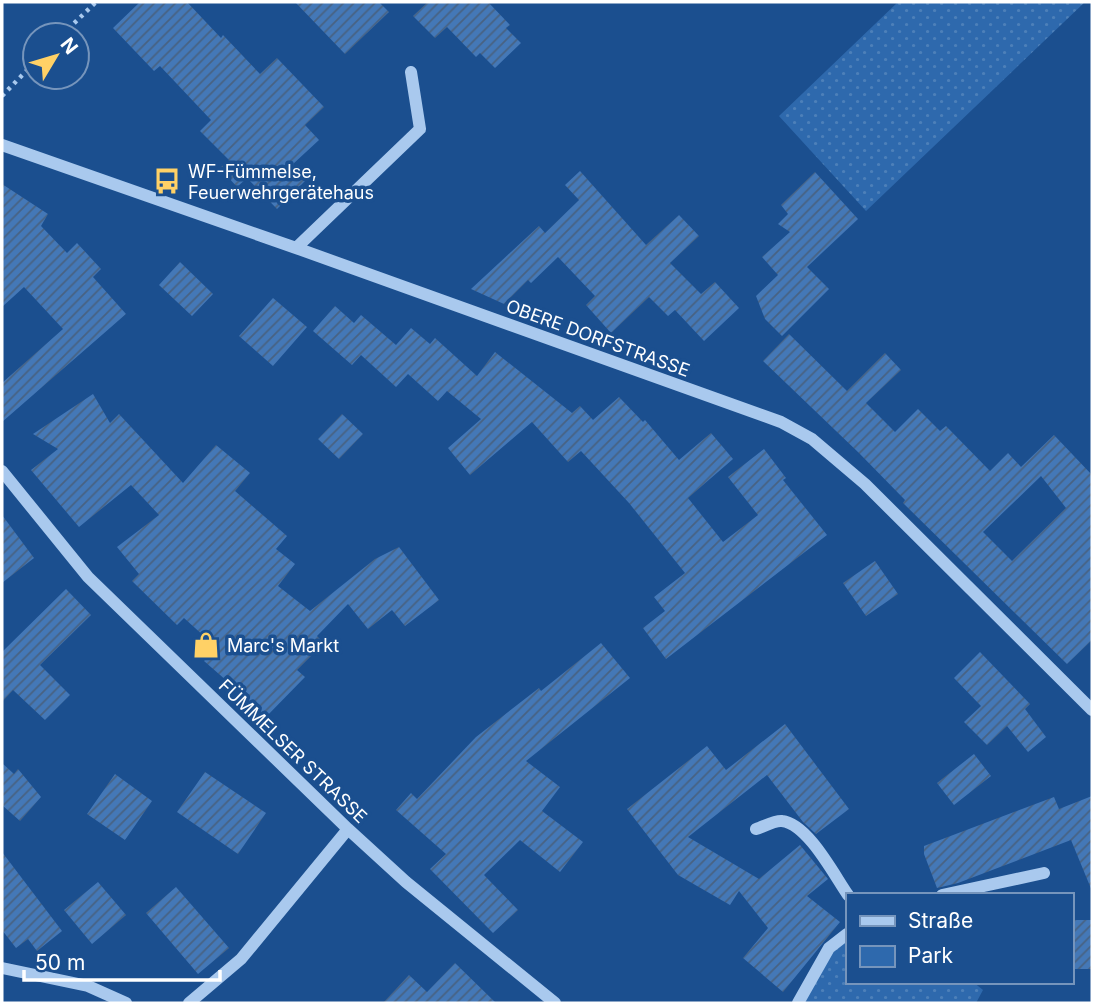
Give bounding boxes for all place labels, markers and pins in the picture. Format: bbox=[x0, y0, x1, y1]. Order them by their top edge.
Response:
place label: WF-Fümmelse, Feuerwehrgerätehaus bbox=[188, 161, 374, 203]
bus stop icon: WF-Fümmelse, Feuerwehrgerätehaus bbox=[152, 166, 182, 196]
shop icon: Marc's Markt bbox=[191, 630, 221, 660]
place label: Marc's Markt bbox=[227, 635, 339, 656]

